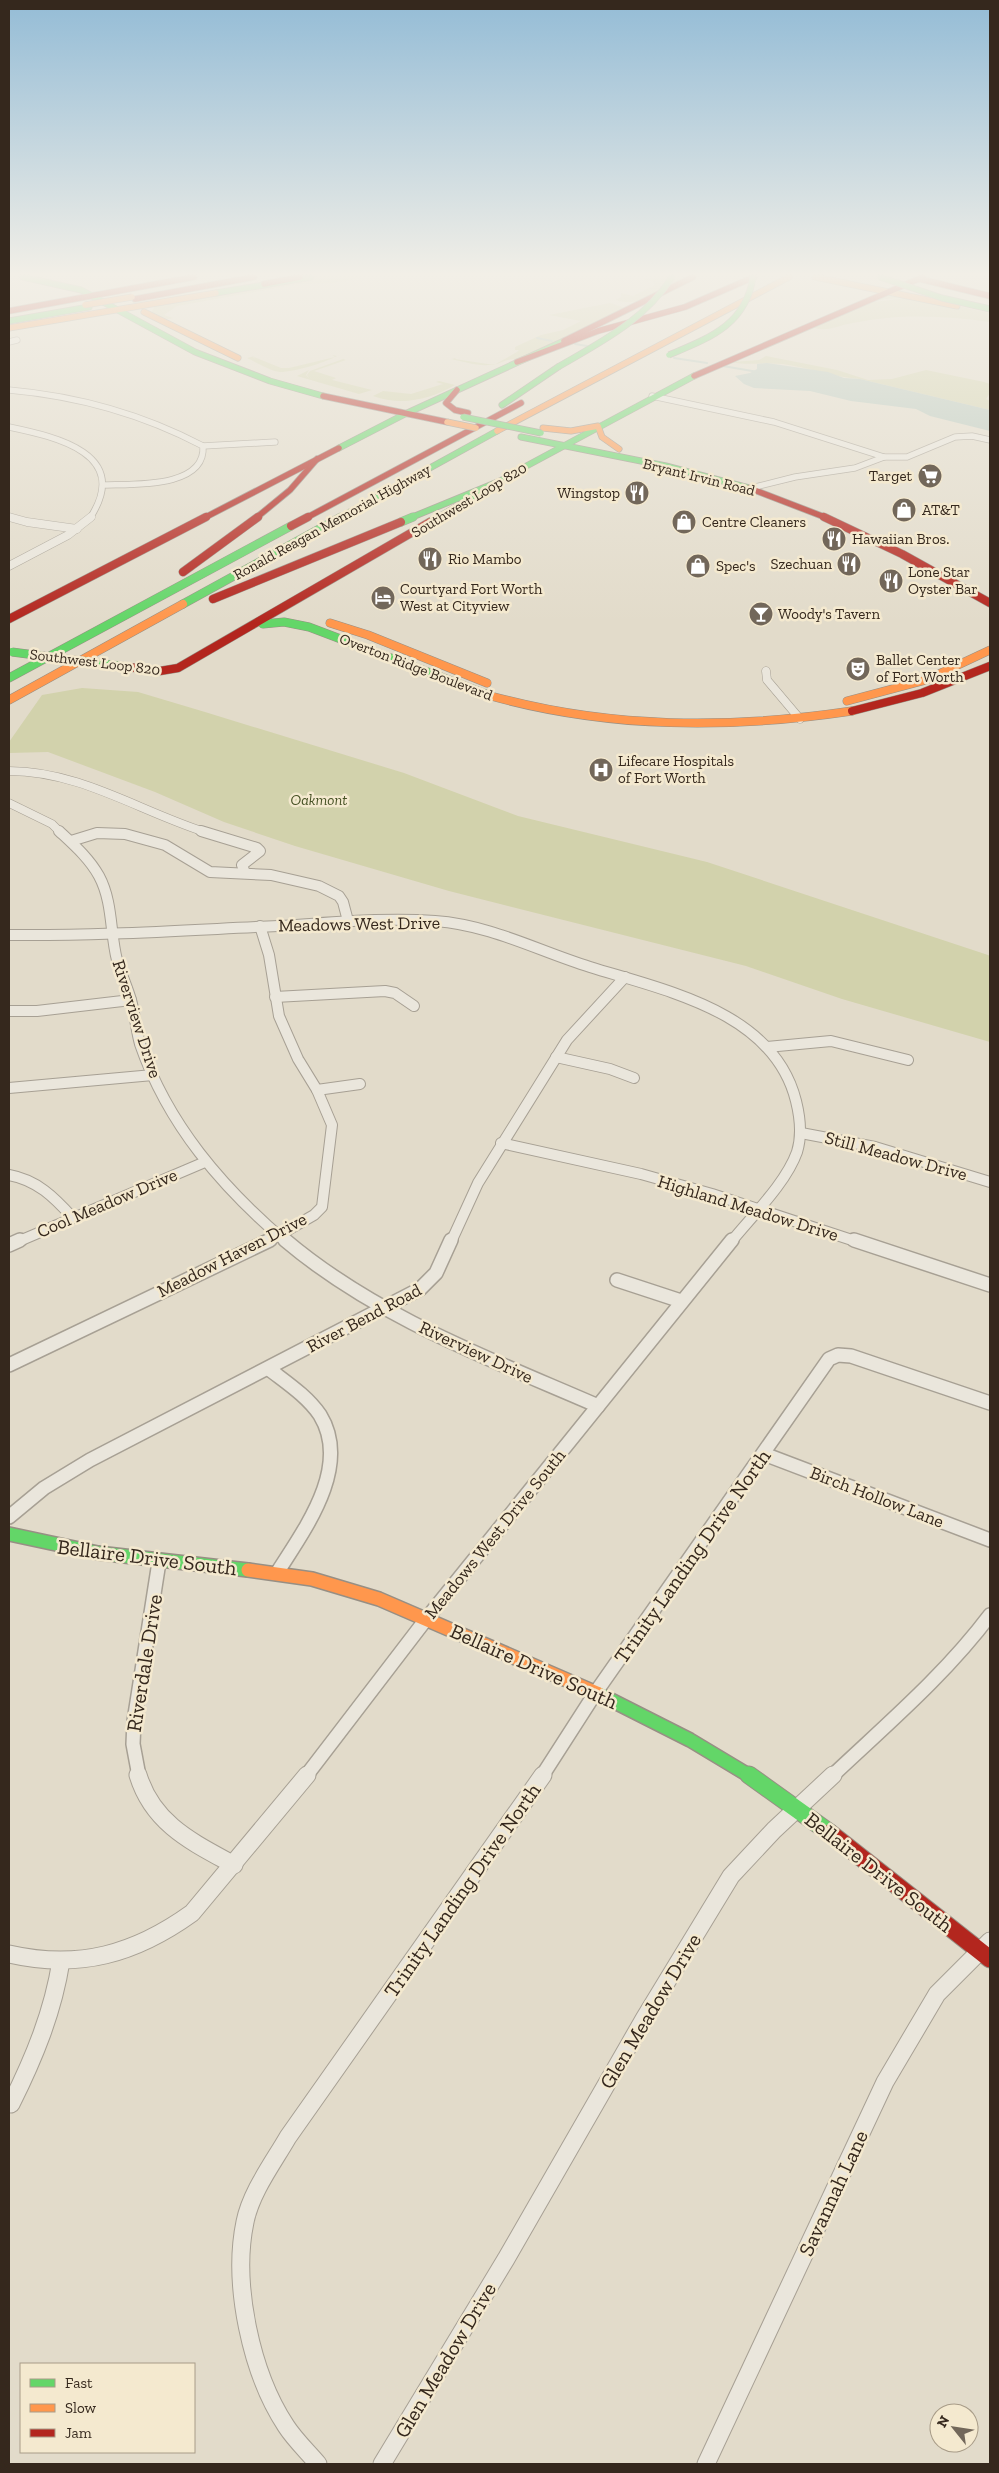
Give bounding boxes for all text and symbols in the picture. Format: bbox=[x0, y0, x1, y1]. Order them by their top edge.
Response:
street label: Bryant Irvin Road bbox=[641, 454, 758, 500]
street label: Southwest Loop 820 bbox=[408, 458, 530, 542]
street label: Ronald Reagan Memorial Highway bbox=[230, 460, 434, 584]
supermarket icon: Target bbox=[917, 463, 943, 489]
place label: Target bbox=[869, 467, 912, 485]
restaurant icon: Wingstop bbox=[624, 480, 650, 506]
place label: Wingstop bbox=[557, 484, 620, 502]
shop icon: AT&T bbox=[891, 497, 917, 523]
place label: AT&T bbox=[922, 501, 960, 519]
shop icon: Centre Cleaners bbox=[671, 509, 697, 535]
place label: Centre Cleaners bbox=[702, 513, 806, 531]
restaurant icon: Hawaiian Bros. bbox=[821, 526, 847, 552]
place label: Hawaiian Bros. bbox=[852, 530, 949, 548]
restaurant icon: Rio Mambo bbox=[417, 546, 443, 572]
place label: Rio Mambo bbox=[448, 550, 522, 568]
restaurant icon: Szechuan bbox=[836, 551, 862, 577]
shop icon: Spec's bbox=[685, 553, 711, 579]
place label: Szechuan bbox=[771, 555, 832, 573]
place label: Spec's bbox=[716, 557, 756, 575]
place label: Lone Star Oyster Bar bbox=[908, 563, 978, 598]
restaurant icon: Lone Star Oyster Bar bbox=[878, 568, 904, 594]
place label: Courtyard Fort Worth West at Cityview bbox=[400, 580, 543, 615]
hotel icon: Courtyard Fort Worth West at Cityview bbox=[370, 585, 396, 611]
bar icon: Woody's Tavern bbox=[748, 601, 774, 627]
place label: Woody's Tavern bbox=[778, 605, 881, 623]
street label: Overton Ridge Boulevard bbox=[337, 629, 496, 705]
street label: Southwest Loop 820 bbox=[29, 645, 161, 679]
place label: Ballet Center of Fort Worth bbox=[876, 651, 964, 686]
theatre icon: Ballet Center of Fort Worth bbox=[845, 656, 871, 682]
place label: Lifecare Hospitals of Fort Worth bbox=[618, 752, 734, 787]
hospital icon: Lifecare Hospitals of Fort Worth bbox=[588, 757, 614, 783]
park label: Oakmont bbox=[291, 791, 347, 809]
street label: Meadows West Drive bbox=[278, 912, 440, 936]
street label: Riverview Drive bbox=[108, 957, 166, 1081]
street label: Still Meadow Drive bbox=[822, 1126, 970, 1186]
street label: Cool Meadow Drive bbox=[33, 1163, 181, 1243]
street label: Highland Meadow Drive bbox=[655, 1170, 841, 1246]
street label: Meadow Haven Drive bbox=[154, 1208, 310, 1302]
street label: River Bend Road bbox=[303, 1278, 425, 1358]
street label: Riverview Drive bbox=[416, 1316, 536, 1388]
street label: Trinity Landing Drive North bbox=[608, 1444, 776, 1668]
street label: Meadows West Drive South bbox=[420, 1445, 570, 1623]
street label: Birch Hollow Lane bbox=[807, 1461, 947, 1533]
street label: Bellaire Drive South bbox=[56, 1534, 238, 1580]
street label: Riverdale Drive bbox=[121, 1592, 167, 1734]
street label: Bellaire Drive South bbox=[446, 1618, 622, 1714]
street label: Trinity Landing Drive North bbox=[378, 1778, 546, 2002]
street label: Bellaire Drive South bbox=[800, 1807, 958, 1938]
street label: Glen Meadow Drive bbox=[594, 1929, 706, 2093]
street label: Savannah Lane bbox=[793, 2126, 873, 2260]
street label: Glen Meadow Drive bbox=[389, 2278, 501, 2442]
legend bbox=[20, 2363, 195, 2453]
text: Fast bbox=[65, 2374, 93, 2392]
text: Slow bbox=[65, 2399, 97, 2417]
north arrow bbox=[929, 2403, 979, 2453]
text: N bbox=[933, 2413, 953, 2431]
text: Jam bbox=[65, 2424, 92, 2442]

